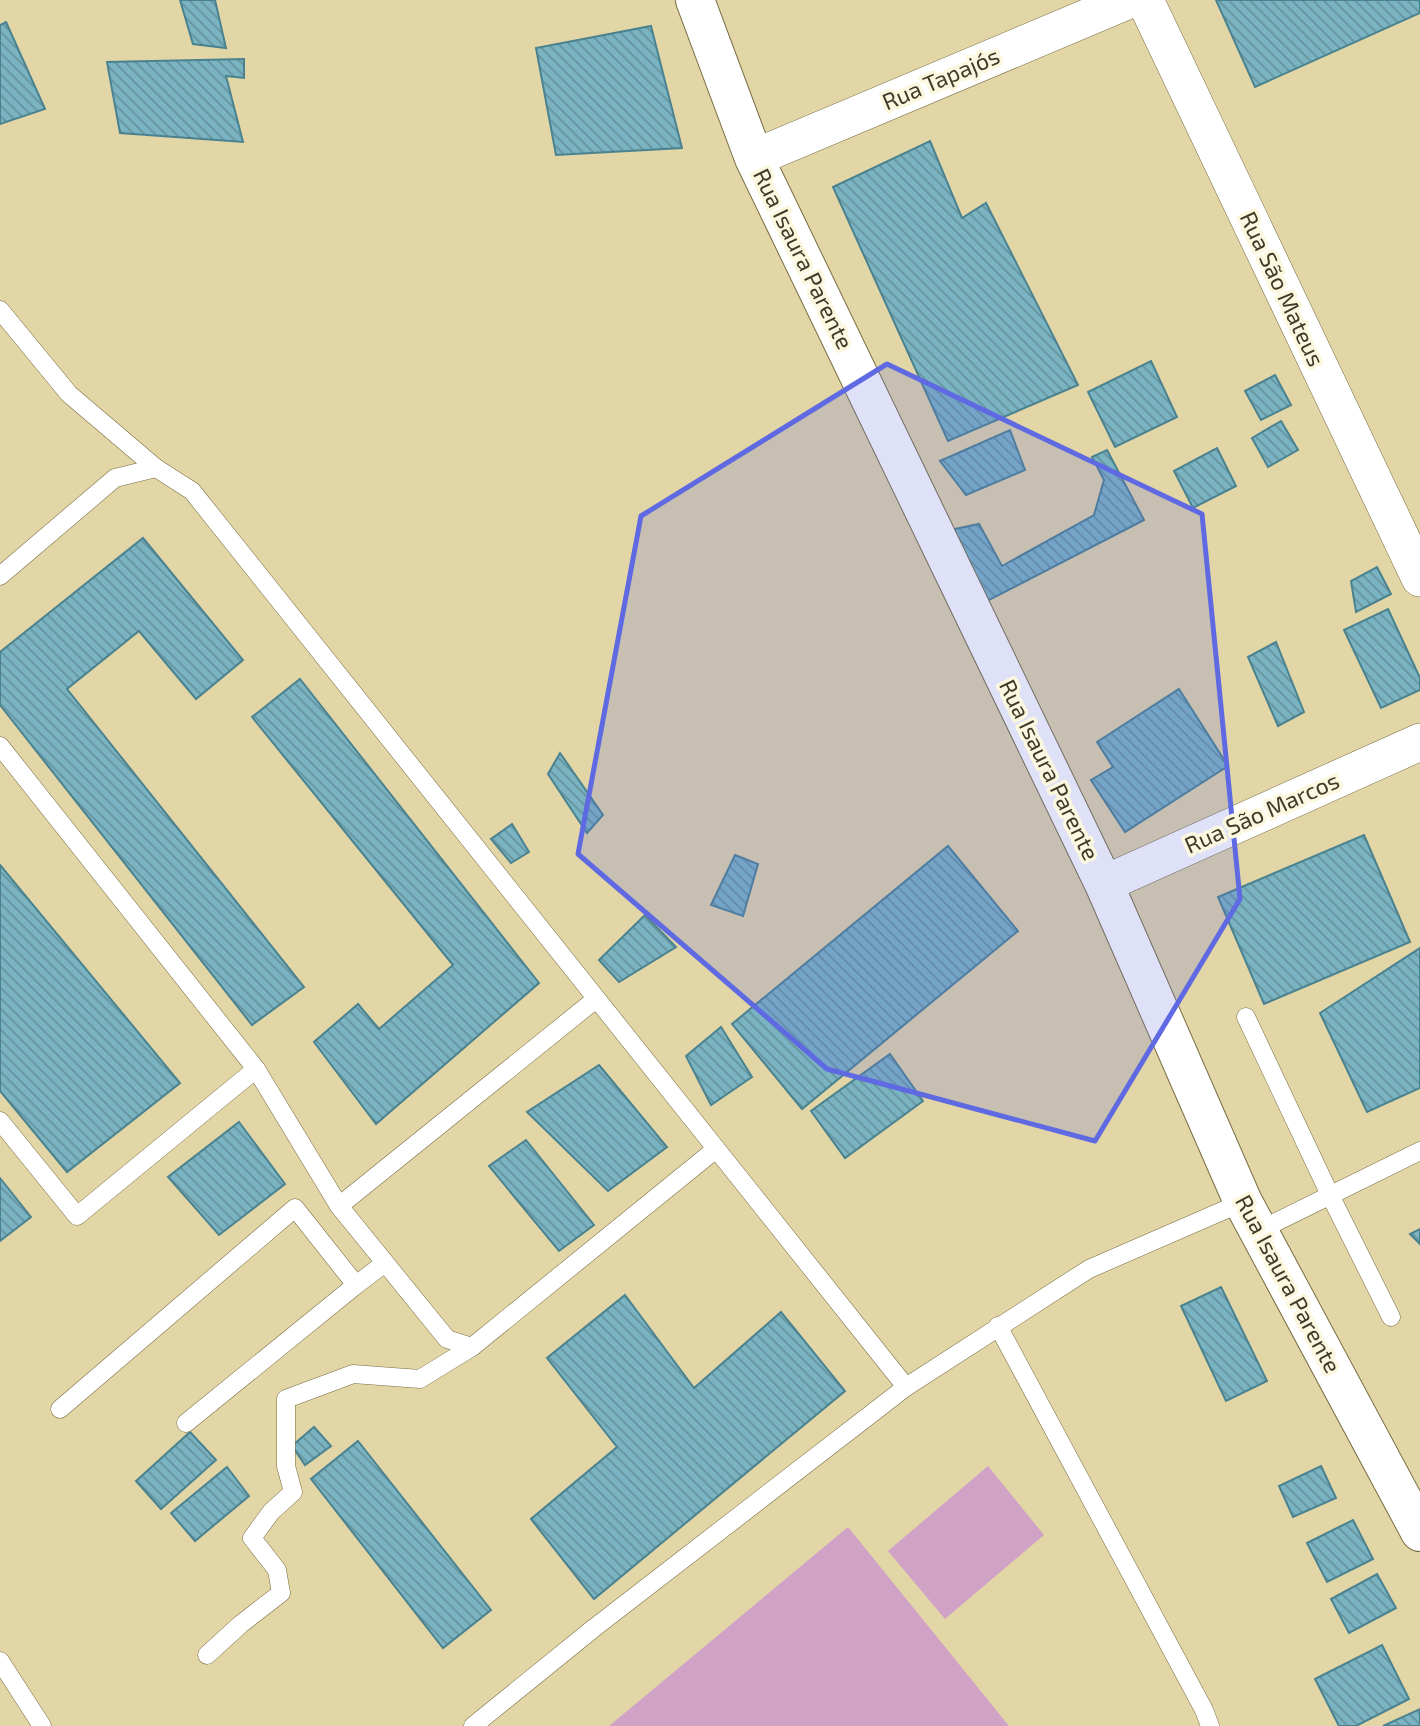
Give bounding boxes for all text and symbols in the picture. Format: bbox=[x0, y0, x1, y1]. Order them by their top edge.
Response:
street label: Rua Tapajós bbox=[878, 41, 1004, 115]
street label: Rua Isaura Parente bbox=[748, 164, 860, 353]
street label: Rua São Mateus bbox=[1235, 207, 1331, 370]
street label: Rua Isaura Parente bbox=[994, 675, 1106, 864]
street label: Rua São Marcos bbox=[1180, 765, 1343, 859]
street label: Rua Isaura Parente bbox=[1230, 1190, 1348, 1377]

